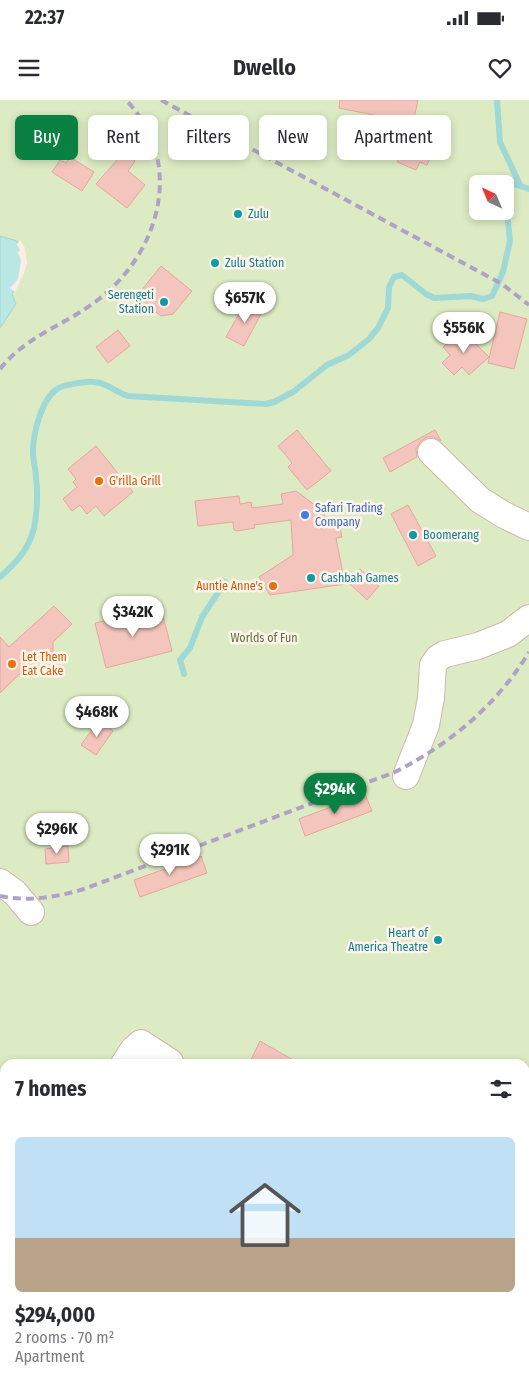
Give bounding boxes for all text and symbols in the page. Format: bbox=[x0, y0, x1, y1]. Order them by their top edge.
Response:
text: 22:37 bbox=[25, 6, 64, 29]
icon: menu bbox=[15, 54, 43, 82]
text: Dwello bbox=[233, 54, 296, 81]
icon: heart bbox=[486, 54, 514, 82]
chip: Buy bbox=[15, 115, 78, 160]
chip: Rent bbox=[88, 115, 158, 160]
chip: Filters bbox=[168, 115, 249, 160]
chip: New bbox=[259, 115, 327, 160]
chip: Apartment bbox=[337, 115, 451, 160]
north arrow bbox=[469, 175, 514, 220]
map controls bbox=[469, 175, 514, 220]
place label: Zulu bbox=[248, 207, 269, 221]
marker: Zulu bbox=[232, 208, 244, 220]
place label: Zulu Station bbox=[225, 256, 284, 270]
marker: Zulu Station bbox=[209, 257, 221, 269]
pin: $657K bbox=[210, 282, 280, 324]
place label: Serengeti Station bbox=[108, 288, 154, 316]
text: $657K bbox=[225, 288, 265, 307]
marker: Serengeti Station bbox=[158, 296, 170, 308]
pin: $556K bbox=[429, 312, 499, 354]
text: $556K bbox=[443, 318, 485, 337]
place label: G'rilla Grill bbox=[109, 474, 161, 488]
marker: G'rilla Grill bbox=[93, 475, 105, 487]
place label: Safari Trading Company bbox=[315, 501, 383, 529]
marker: Safari Trading Company bbox=[299, 509, 311, 521]
place label: Boomerang bbox=[423, 528, 479, 542]
marker: Boomerang bbox=[407, 529, 419, 541]
place label: Cashbah Games bbox=[321, 571, 399, 585]
marker: Cashbah Games bbox=[305, 572, 317, 584]
place label: Auntie Anne's bbox=[196, 579, 263, 593]
marker: Auntie Anne's bbox=[267, 580, 279, 592]
pin: $342K bbox=[98, 596, 168, 638]
text: $342K bbox=[113, 602, 153, 621]
park label: Worlds of Fun bbox=[230, 631, 298, 645]
place label: Let Them Eat Cake bbox=[22, 650, 67, 678]
marker: Let Them Eat Cake bbox=[6, 658, 18, 670]
pin: $468K bbox=[62, 696, 132, 738]
text: $468K bbox=[76, 702, 118, 721]
pin: $294K bbox=[300, 772, 370, 815]
text: $294K bbox=[315, 779, 355, 798]
pin: $296K bbox=[22, 812, 92, 855]
text: $296K bbox=[36, 819, 78, 838]
pin: $291K bbox=[135, 834, 205, 876]
text: $291K bbox=[150, 840, 190, 859]
place label: Heart of America Theatre bbox=[348, 926, 429, 954]
marker: Heart of America Theatre bbox=[432, 934, 444, 946]
icon: filters bbox=[487, 1075, 515, 1103]
text: 7 homes bbox=[15, 1076, 86, 1102]
icon: home bbox=[220, 1170, 310, 1260]
text: $294,000 bbox=[15, 1302, 95, 1328]
text: 2 rooms · 70 m² bbox=[15, 1328, 114, 1347]
text: Apartment bbox=[15, 1347, 84, 1366]

